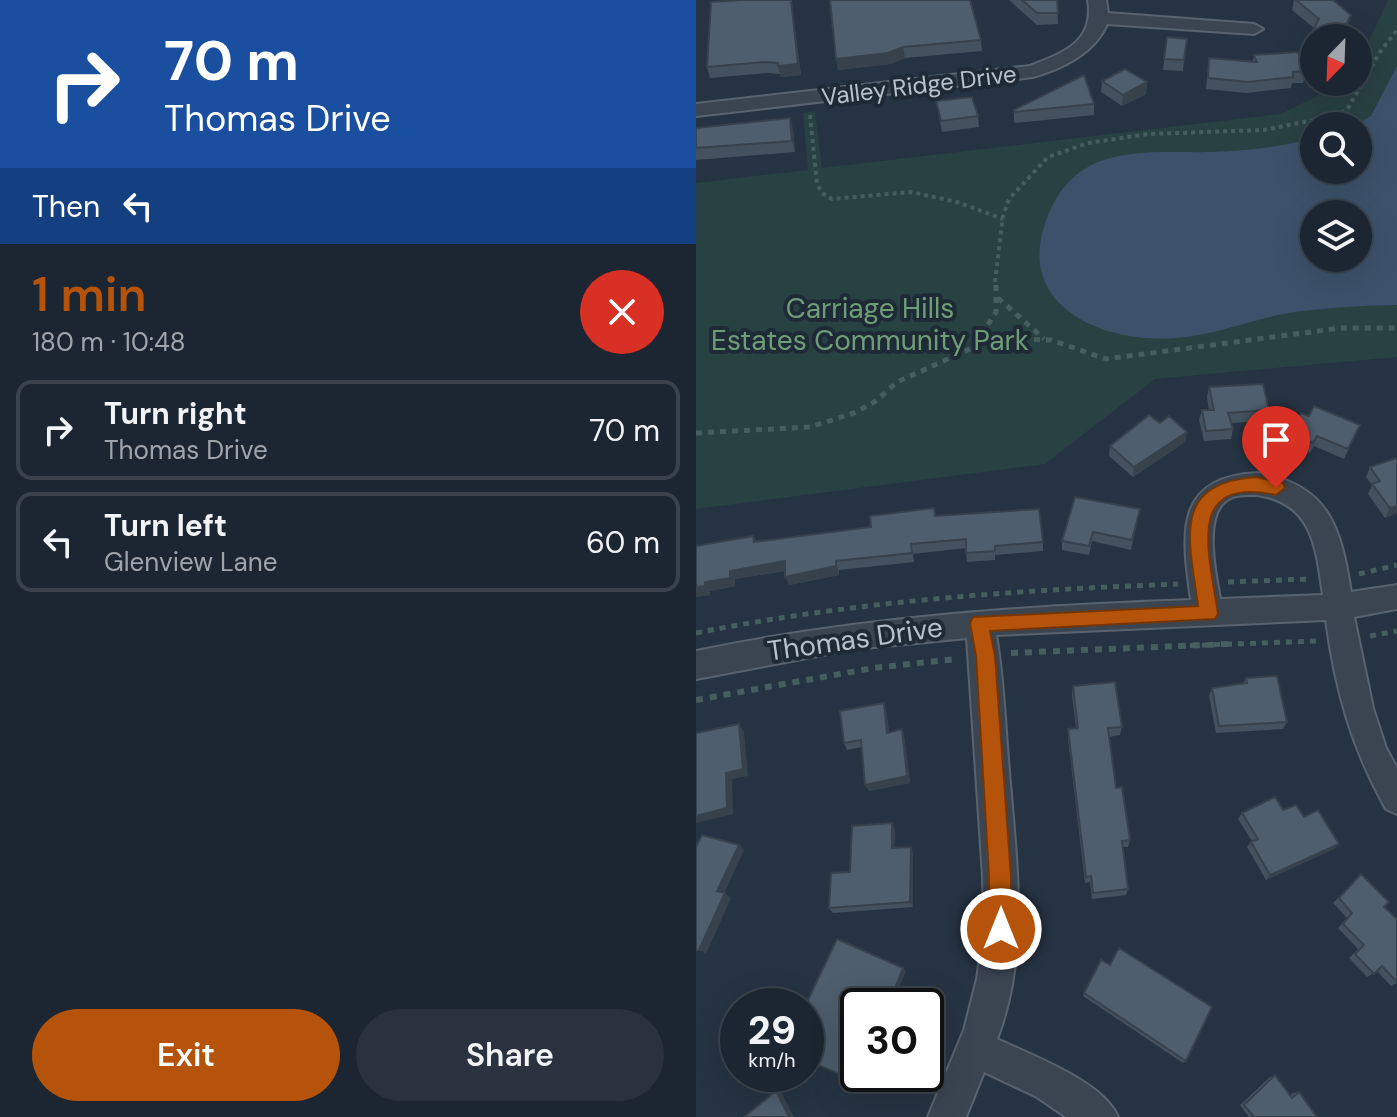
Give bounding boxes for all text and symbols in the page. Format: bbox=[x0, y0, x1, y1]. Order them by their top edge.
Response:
text: 70 m bbox=[164, 24, 299, 97]
north arrow bbox=[1300, 24, 1372, 96]
map controls bbox=[1300, 24, 1372, 272]
icon: right bbox=[32, 32, 136, 136]
street label: Valley Ridge Drive bbox=[820, 58, 1018, 112]
text: Thomas Drive bbox=[164, 95, 391, 142]
button: search bbox=[1300, 112, 1372, 184]
icon: left bbox=[116, 184, 160, 228]
text: Then bbox=[32, 187, 100, 226]
button: layers bbox=[1300, 200, 1372, 272]
text: 1 min bbox=[32, 263, 147, 326]
button: close bbox=[580, 270, 664, 354]
park label: Carriage Hills Estates Community Park bbox=[711, 290, 1029, 359]
text: 180 m · 10:48 bbox=[32, 325, 186, 359]
text: Turn right bbox=[104, 394, 247, 433]
pin bbox=[1242, 406, 1310, 488]
icon: right bbox=[36, 408, 80, 452]
text: 70 m bbox=[589, 411, 660, 450]
icon: arrive bbox=[1254, 418, 1298, 462]
text: Thomas Drive bbox=[104, 433, 268, 467]
text: Turn left bbox=[104, 506, 227, 545]
icon: left bbox=[36, 520, 80, 564]
text: 60 m bbox=[586, 523, 660, 562]
text: Glenview Lane bbox=[104, 545, 277, 579]
street label: Thomas Drive bbox=[765, 608, 945, 670]
position arrow bbox=[959, 887, 1043, 971]
speed limit sign: 30 bbox=[840, 988, 944, 1092]
text: 29 bbox=[748, 1004, 796, 1056]
button: Exit bbox=[32, 1009, 340, 1101]
button: Share bbox=[356, 1009, 664, 1101]
text: km/h bbox=[748, 1047, 796, 1073]

